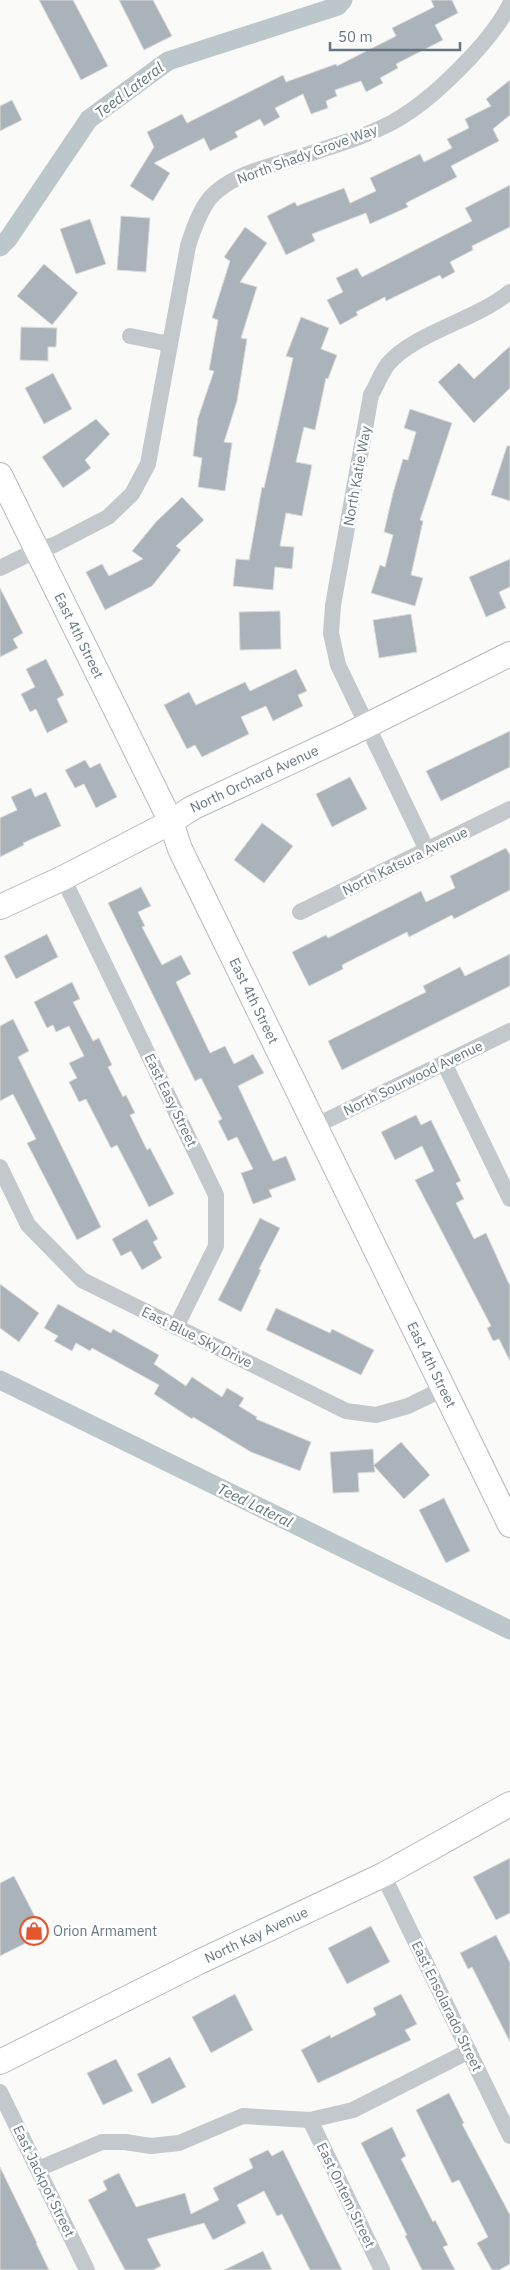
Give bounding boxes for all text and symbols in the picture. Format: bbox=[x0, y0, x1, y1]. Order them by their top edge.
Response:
scale bar bbox=[330, 20, 460, 52]
text: 50 m bbox=[338, 27, 373, 46]
water label: Teed Lateral bbox=[91, 58, 167, 122]
street label: North Shady Grove Way bbox=[234, 120, 380, 188]
street label: North Katie Way bbox=[339, 425, 375, 527]
street label: East 4th Street bbox=[50, 590, 108, 682]
street label: North Orchard Avenue bbox=[187, 741, 322, 817]
street label: North Katsura Avenue bbox=[339, 823, 471, 899]
street label: East 4th Street bbox=[225, 955, 283, 1047]
street label: North Sourwood Avenue bbox=[340, 1036, 486, 1120]
street label: East Easy Street bbox=[141, 1050, 201, 1150]
street label: East Blue Sky Drive bbox=[139, 1302, 255, 1372]
street label: East 4th Street bbox=[403, 1319, 460, 1411]
water label: Teed Lateral bbox=[214, 1479, 296, 1531]
street label: North Kay Avenue bbox=[202, 1903, 311, 1967]
shop icon: Orion Armament bbox=[19, 1916, 49, 1946]
place label: Orion Armament bbox=[53, 1922, 157, 1940]
street label: East Ensolarado Street bbox=[408, 1938, 486, 2074]
street label: East Jackpot Street bbox=[9, 2122, 79, 2240]
street label: East Ontem Street bbox=[313, 2139, 379, 2251]

